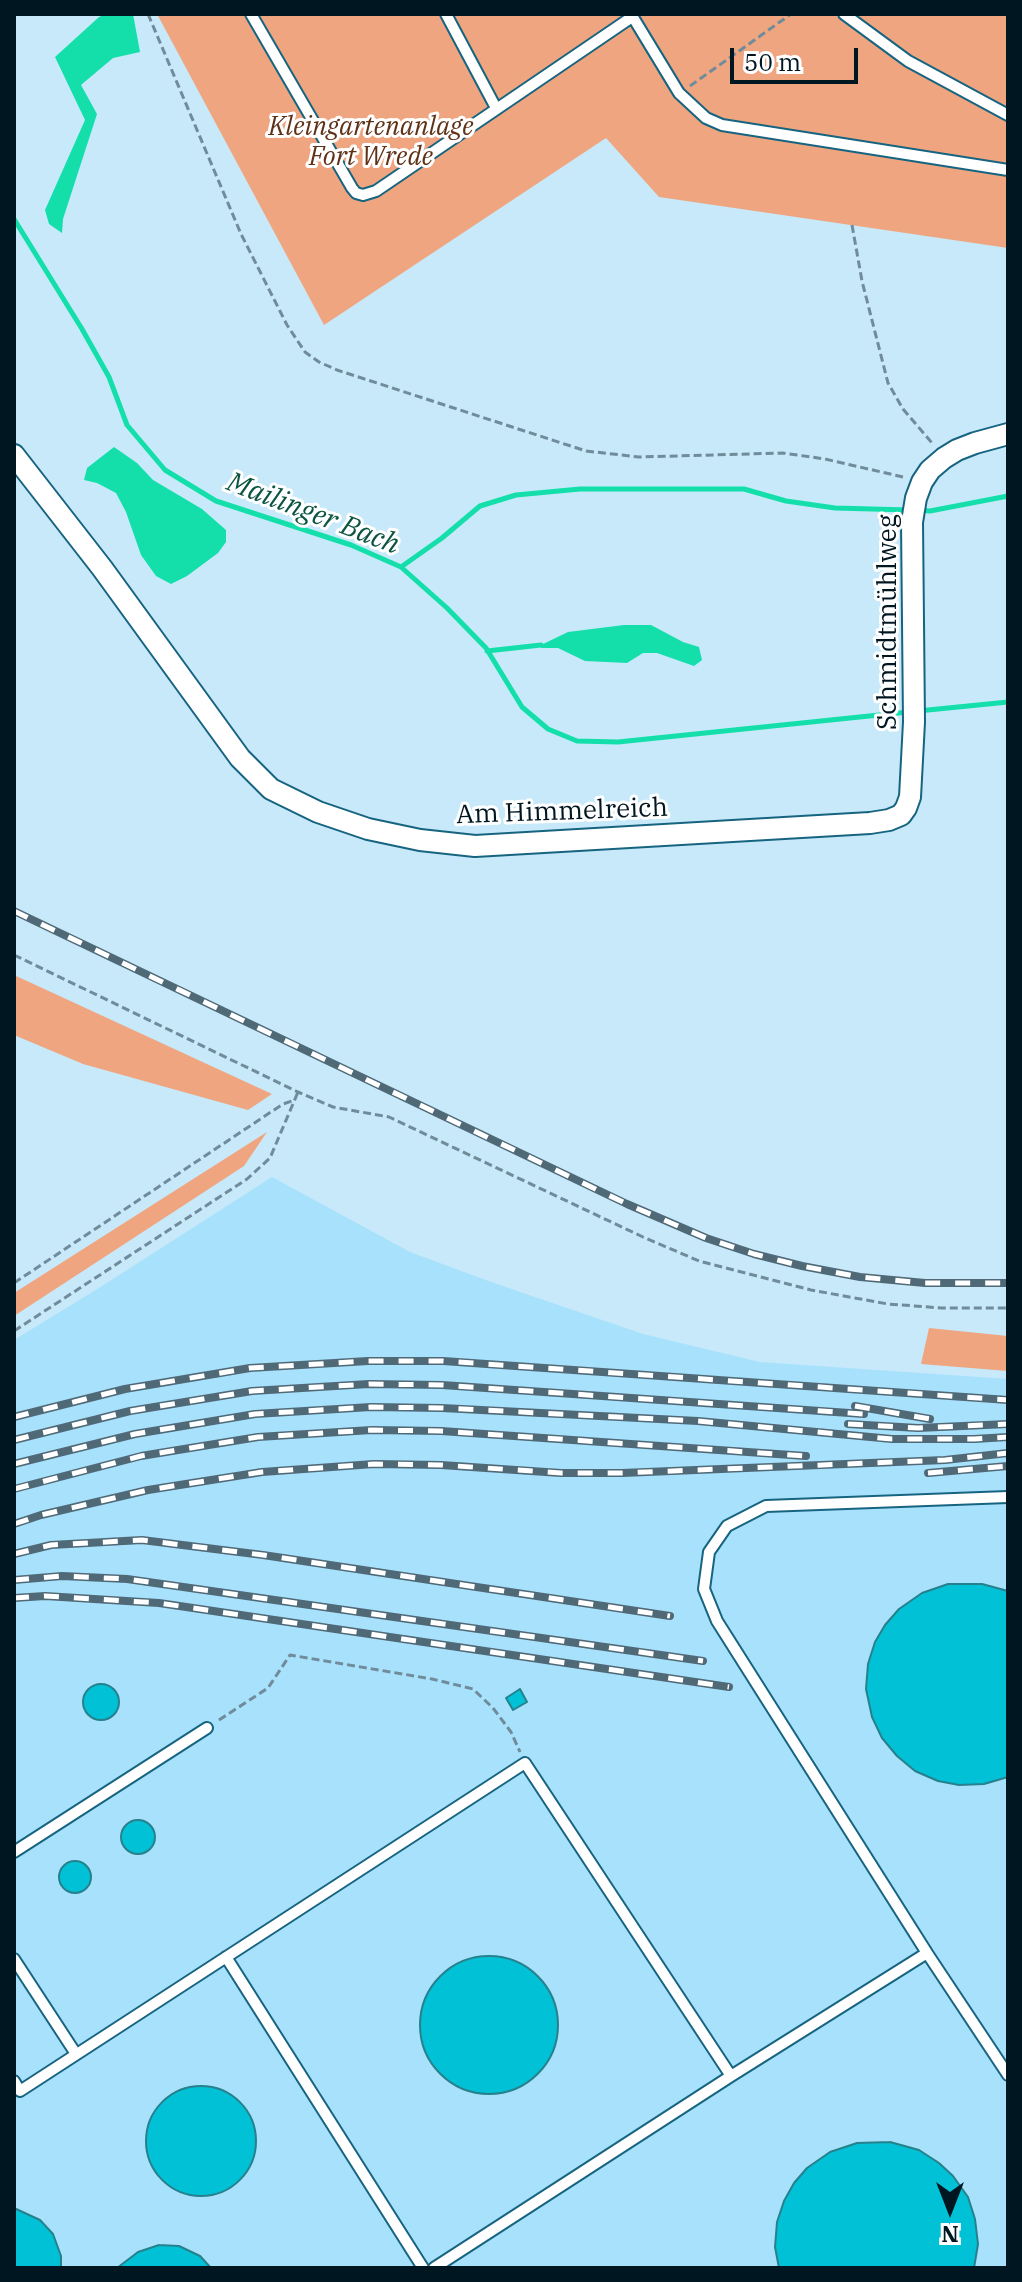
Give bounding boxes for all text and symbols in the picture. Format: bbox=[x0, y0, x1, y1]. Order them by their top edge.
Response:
scale bar bbox=[734, 32, 862, 82]
text: 50 m bbox=[744, 46, 801, 78]
park label: Kleingartenanlage Fort Wrede bbox=[268, 111, 474, 172]
water label: Mailinger Bach bbox=[222, 466, 404, 562]
street label: Schmidtmühlweg bbox=[872, 514, 904, 730]
street label: Am Himmelreich bbox=[456, 793, 668, 831]
north arrow bbox=[910, 2170, 990, 2250]
text: N bbox=[941, 2220, 959, 2249]

